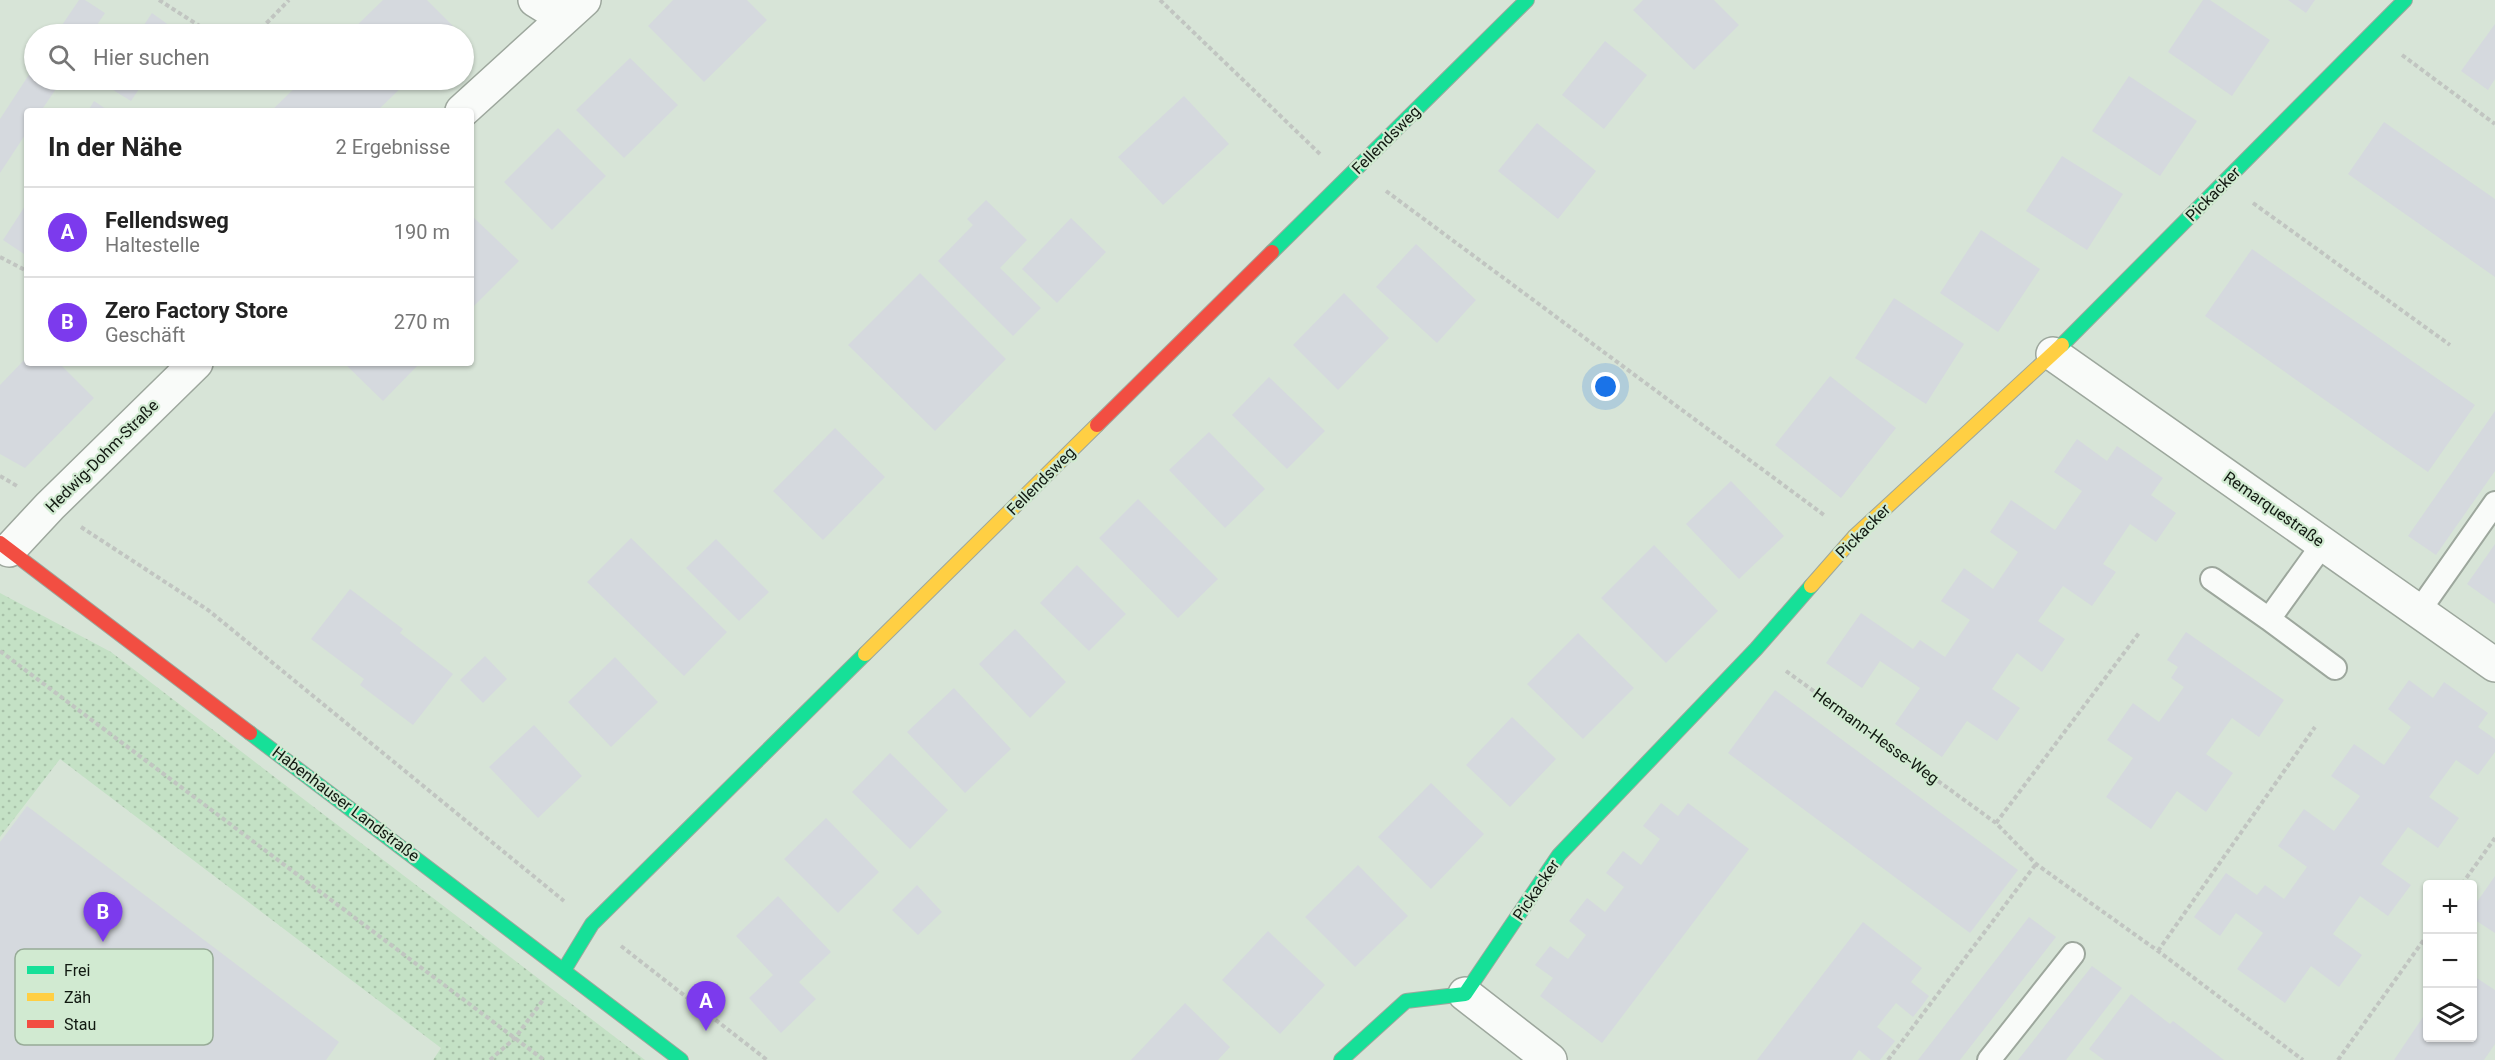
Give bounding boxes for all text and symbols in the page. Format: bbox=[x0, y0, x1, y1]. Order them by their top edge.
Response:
search box bbox=[24, 24, 474, 90]
icon: search bbox=[45, 41, 78, 74]
text: Hier suchen bbox=[93, 45, 210, 70]
street label: Fellendsweg bbox=[1348, 102, 1424, 178]
text: In der Nähe bbox=[48, 132, 182, 162]
text: 2 Ergebnisse bbox=[336, 135, 450, 159]
street label: Pickacker bbox=[2182, 162, 2245, 225]
text: Fellendsweg bbox=[105, 208, 229, 233]
text: A bbox=[61, 220, 74, 244]
text: 190 m bbox=[394, 220, 450, 244]
text: Haltestelle bbox=[105, 233, 200, 257]
text: Zero Factory Store bbox=[105, 298, 288, 323]
text: B bbox=[61, 310, 74, 334]
text: 270 m bbox=[394, 310, 450, 334]
text: Geschäft bbox=[105, 323, 185, 347]
your location bbox=[1591, 372, 1620, 401]
street label: Hedwig-Dohm-Straße bbox=[42, 396, 162, 516]
street label: Fellendsweg bbox=[1003, 443, 1079, 519]
street label: Remarquestraße bbox=[2220, 467, 2328, 551]
street label: Pickacker bbox=[1832, 499, 1895, 562]
street label: Hermann-Hesse-Weg bbox=[1809, 684, 1943, 788]
street label: Habenhauser Landstraße bbox=[269, 742, 423, 866]
street label: Pickacker bbox=[1509, 855, 1564, 924]
map controls bbox=[2423, 880, 2477, 1042]
button: + bbox=[2423, 880, 2477, 934]
pin: B bbox=[84, 892, 122, 942]
button: − bbox=[2423, 934, 2477, 988]
legend bbox=[15, 949, 213, 1045]
text: Frei bbox=[64, 961, 90, 980]
pin: A bbox=[686, 982, 726, 1031]
text: Zäh bbox=[64, 988, 91, 1007]
button: layers bbox=[2423, 988, 2477, 1042]
text: Stau bbox=[64, 1015, 96, 1034]

